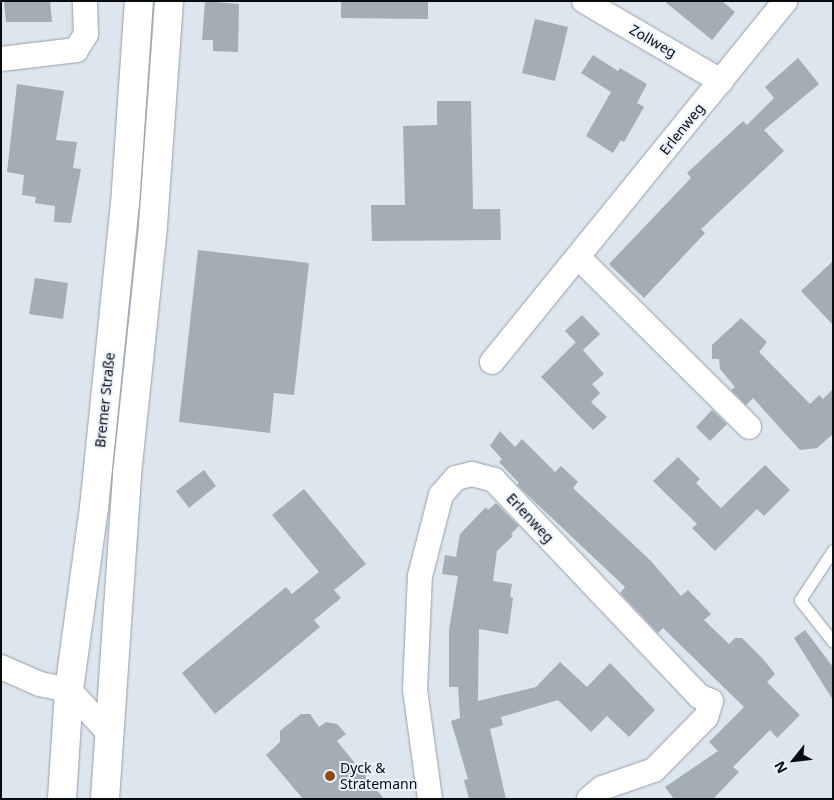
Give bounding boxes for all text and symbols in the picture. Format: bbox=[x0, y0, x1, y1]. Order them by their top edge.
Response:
street label: Zollweg bbox=[627, 21, 679, 61]
street label: Erlenweg bbox=[656, 100, 708, 158]
street label: Bremer Straße bbox=[92, 352, 118, 448]
street label: Erlenweg bbox=[503, 490, 557, 546]
north arrow bbox=[769, 735, 819, 785]
text: N bbox=[769, 758, 792, 777]
place label: Dyck & Stratemann bbox=[340, 760, 417, 792]
marker: Dyck & Stratemann bbox=[324, 770, 336, 782]

